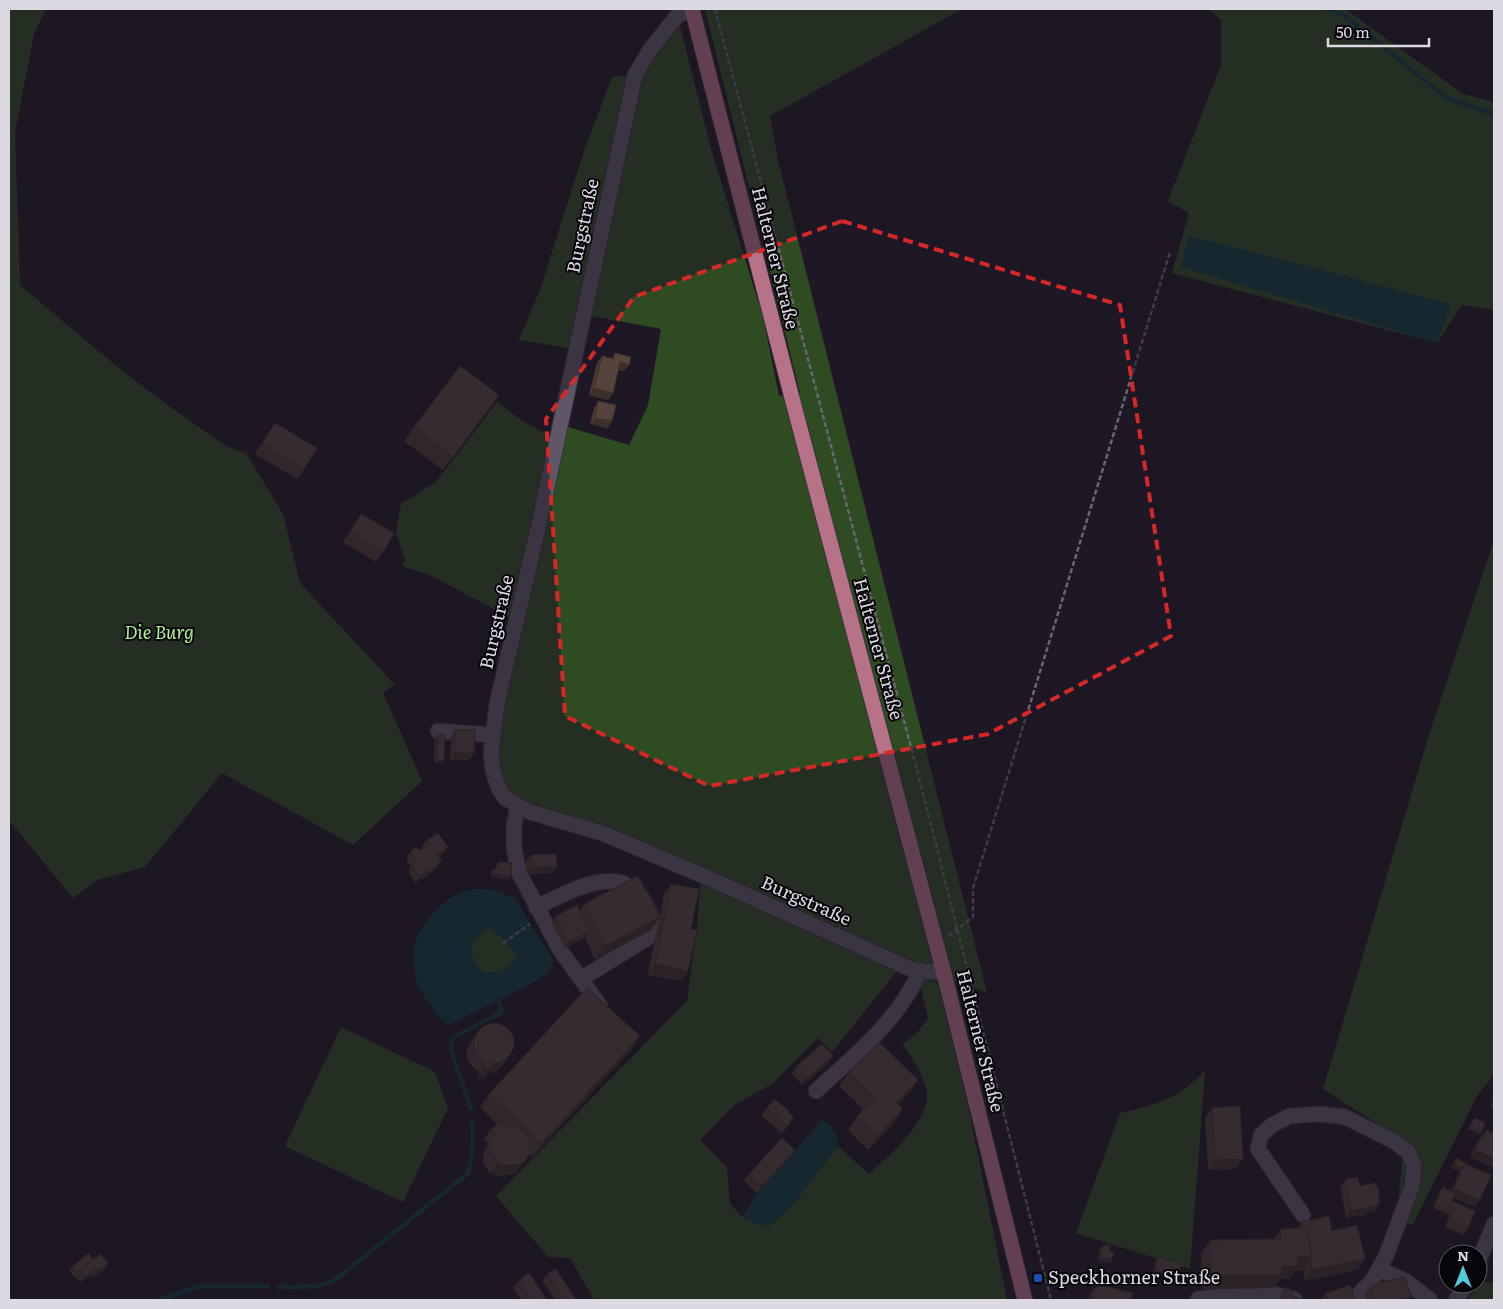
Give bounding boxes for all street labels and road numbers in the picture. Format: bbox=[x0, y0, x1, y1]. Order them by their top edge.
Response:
street label: Burgstraße bbox=[558, 176, 605, 275]
street label: Halterner Straße bbox=[746, 184, 807, 332]
street label: Burgstraße bbox=[472, 572, 520, 672]
street label: Halterner Straße bbox=[848, 575, 911, 723]
street label: Burgstraße bbox=[757, 868, 856, 932]
street label: Halterner Straße bbox=[951, 967, 1012, 1115]

